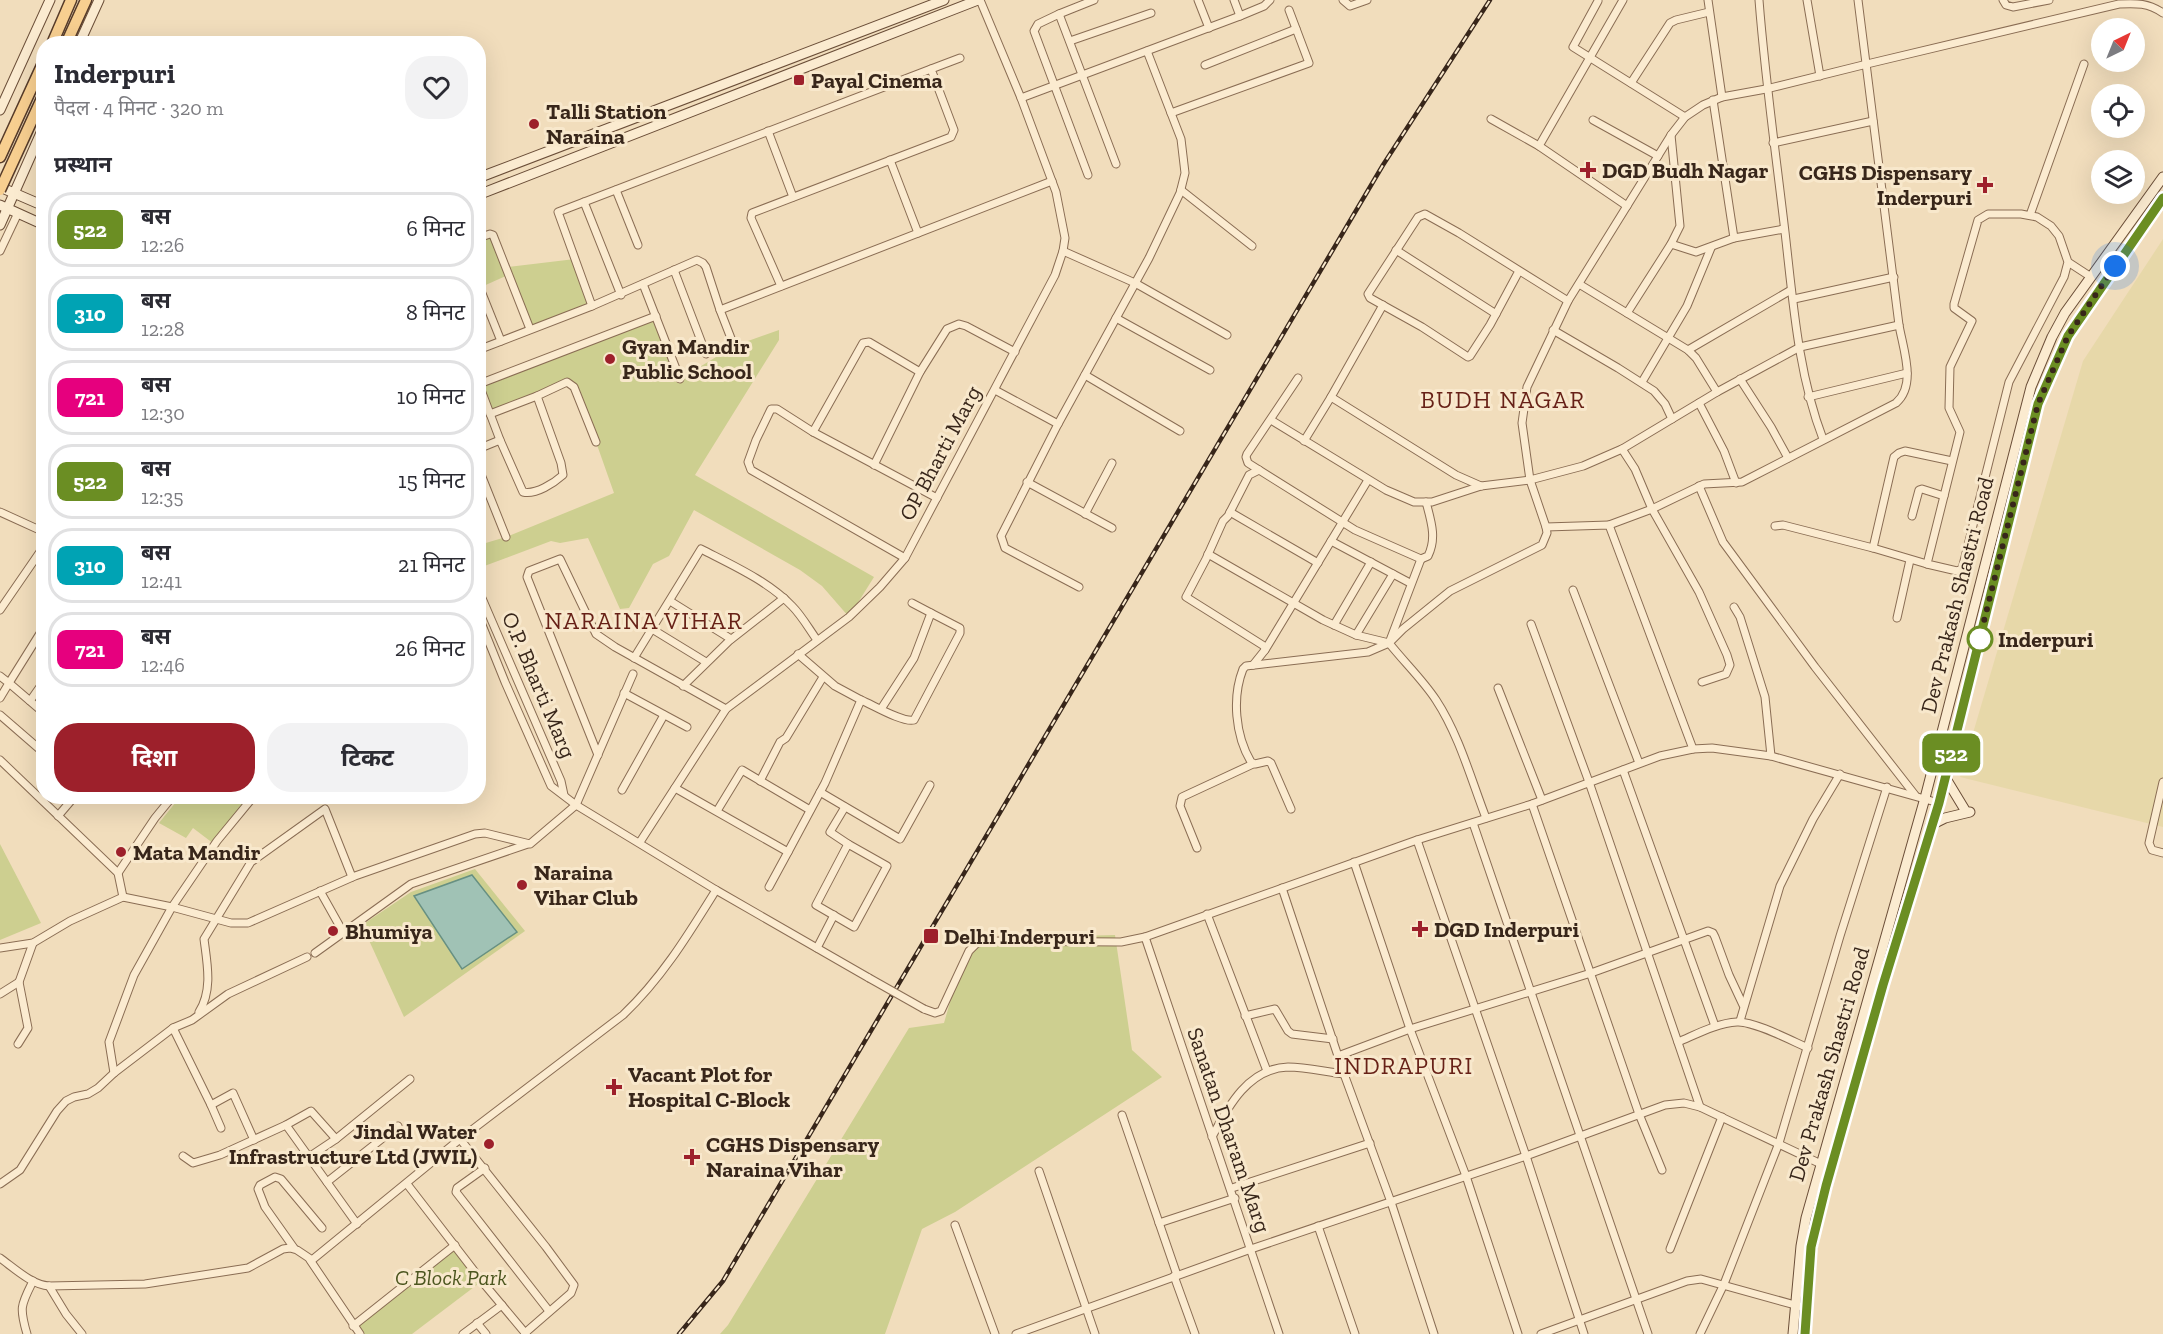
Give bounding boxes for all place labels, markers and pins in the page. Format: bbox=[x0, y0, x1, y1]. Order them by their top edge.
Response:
place label: Payal Cinema bbox=[811, 67, 943, 94]
marker: Payal Cinema bbox=[792, 73, 806, 87]
place label: Talli Station Naraina bbox=[546, 98, 666, 150]
marker: Talli Station Naraina bbox=[527, 117, 541, 131]
place label: DGD Budh Nagar bbox=[1602, 157, 1769, 184]
place label: CGHS Dispensary Inderpuri bbox=[1799, 159, 1972, 211]
marker: DGD Budh Nagar bbox=[1579, 161, 1597, 179]
marker: CGHS Dispensary Inderpuri bbox=[1976, 176, 1994, 194]
place label: Gyan Mandir Public School bbox=[622, 333, 752, 385]
marker: Gyan Mandir Public School bbox=[603, 352, 617, 366]
marker: Inderpuri bbox=[1967, 626, 1993, 652]
place label: Inderpuri bbox=[1998, 626, 2094, 653]
place label: Mata Mandir bbox=[133, 839, 261, 866]
marker: Mata Mandir bbox=[114, 845, 128, 859]
place label: Naraina Vihar Club bbox=[534, 859, 638, 911]
marker: Naraina Vihar Club bbox=[515, 878, 529, 892]
place label: DGD Inderpuri bbox=[1434, 916, 1579, 943]
place label: Bhumiya bbox=[345, 918, 433, 945]
marker: DGD Inderpuri bbox=[1411, 920, 1429, 938]
place label: Delhi Inderpuri bbox=[944, 923, 1095, 950]
marker: Bhumiya bbox=[326, 924, 340, 938]
marker: Delhi Inderpuri bbox=[922, 927, 940, 945]
place label: Vacant Plot for Hospital C-Block bbox=[628, 1061, 790, 1113]
marker: Vacant Plot for Hospital C-Block bbox=[605, 1078, 623, 1096]
place label: Jindal Water Infrastructure Ltd (JWIL) bbox=[229, 1118, 477, 1170]
place label: CGHS Dispensary Naraina Vihar bbox=[706, 1131, 879, 1183]
marker: Jindal Water Infrastructure Ltd (JWIL) bbox=[482, 1137, 496, 1151]
marker: CGHS Dispensary Naraina Vihar bbox=[683, 1148, 701, 1166]

